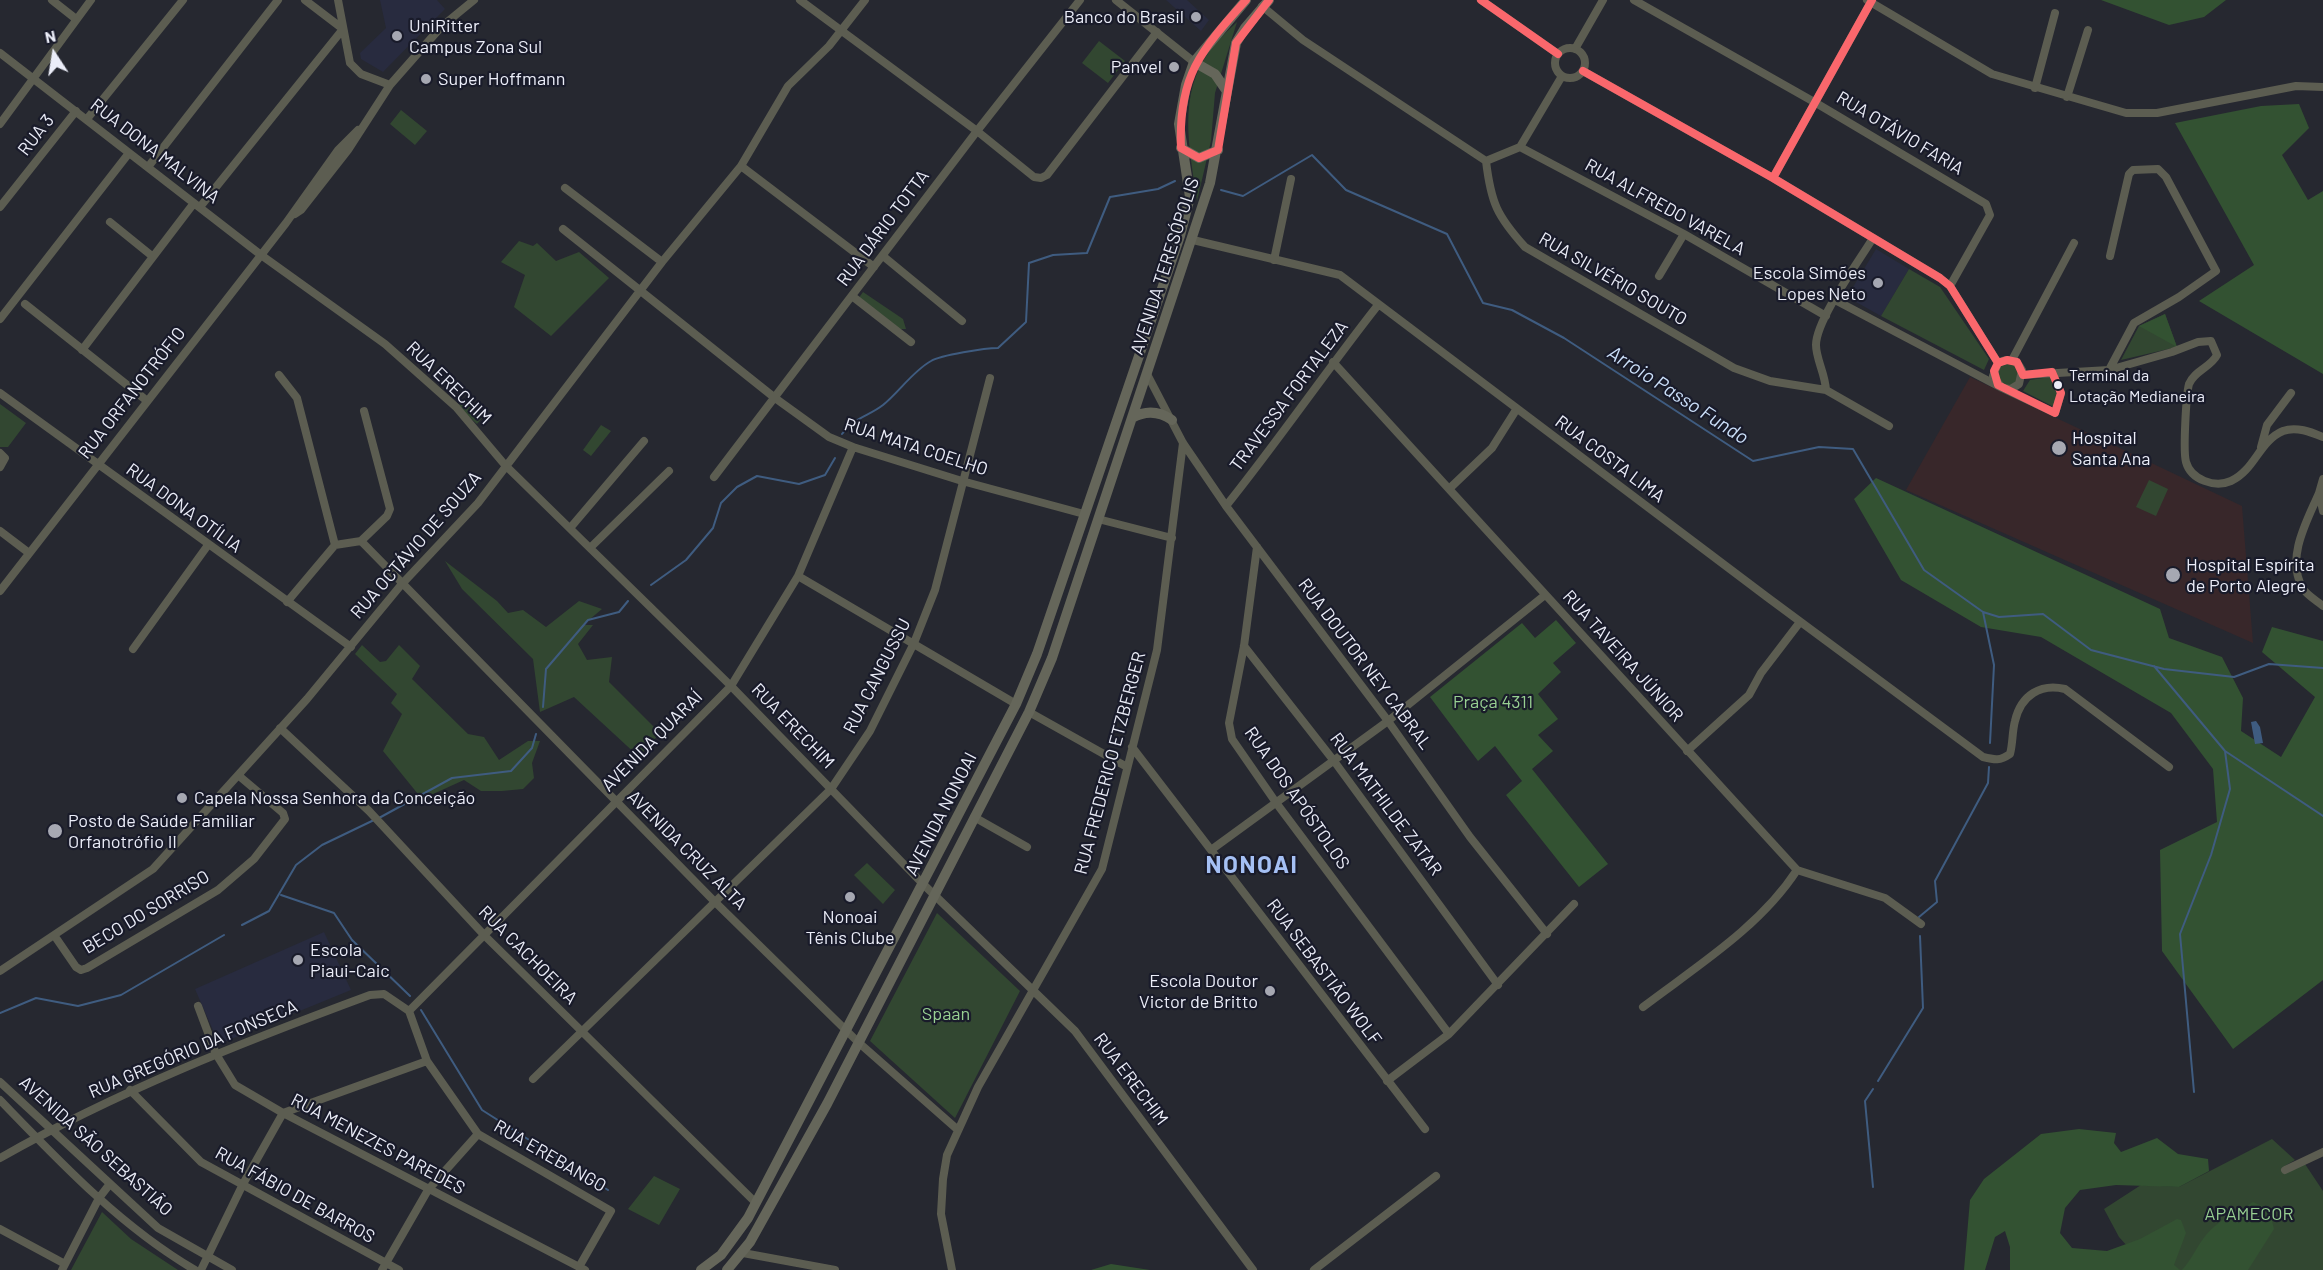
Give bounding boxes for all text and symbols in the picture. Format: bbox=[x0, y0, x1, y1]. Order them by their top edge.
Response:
place label: Banco do Brasil bbox=[1064, 6, 1184, 28]
marker: Banco do Brasil bbox=[1189, 10, 1203, 24]
place label: UniRitter Campus Zona Sul bbox=[409, 15, 542, 57]
north arrow bbox=[24, 24, 84, 84]
text: N bbox=[43, 26, 57, 46]
marker: UniRitter Campus Zona Sul bbox=[390, 29, 404, 43]
place label: Panvel bbox=[1111, 56, 1162, 78]
marker: Panvel bbox=[1167, 60, 1181, 74]
place label: Super Hoffmann bbox=[438, 68, 565, 90]
marker: Super Hoffmann bbox=[419, 72, 433, 86]
street label: RUA OTÁVIO FARIA bbox=[1833, 87, 1967, 179]
street label: RUA DONA MALVINA bbox=[86, 94, 224, 208]
street label: RUA 3 bbox=[13, 110, 59, 160]
street label: RUA ALFREDO VARELA bbox=[1581, 154, 1749, 260]
street label: RUA DÁRIO TOTTA bbox=[832, 166, 934, 290]
street label: AVENIDA TERESÓPOLIS bbox=[1126, 175, 1204, 357]
street label: RUA SILVÉRIO SOUTO bbox=[1535, 228, 1691, 330]
place label: Escola Simões Lopes Neto bbox=[1753, 262, 1866, 304]
marker: Escola Simões Lopes Neto bbox=[1871, 276, 1885, 290]
street label: TRAVESSA FORTALEZA bbox=[1225, 316, 1353, 476]
street label: RUA ORFANOTRÓFIO bbox=[74, 323, 190, 463]
street label: RUA ERECHIM bbox=[402, 337, 496, 429]
water label: Arroio Passo Fundo bbox=[1603, 341, 1753, 449]
place label: Terminal da Lotação Medianeira bbox=[2069, 366, 2205, 404]
marker: Terminal da Lotação Medianeira bbox=[2052, 379, 2064, 391]
street label: RUA COSTA LIMA bbox=[1551, 411, 1669, 507]
street label: RUA MATA COELHO bbox=[841, 414, 991, 480]
place label: Hospital Santa Ana bbox=[2072, 427, 2151, 470]
marker: Hospital Santa Ana bbox=[2050, 439, 2068, 457]
street label: RUA DONA OTÍLIA bbox=[122, 459, 246, 557]
street label: RUA OCTÁVIO DE SOUZA bbox=[346, 467, 486, 623]
place label: Hospital Espírita de Porto Alegre bbox=[2186, 554, 2314, 596]
marker: Hospital Espírita de Porto Alegre bbox=[2164, 566, 2182, 584]
street label: RUA DOUTOR NEY CABRAL bbox=[1294, 574, 1436, 754]
street label: RUA TAVEIRA JÚNIOR bbox=[1558, 586, 1688, 726]
street label: RUA CANGUSSU bbox=[839, 615, 915, 737]
street label: RUA FREDERICO ETZBERGER bbox=[1070, 649, 1150, 877]
street label: RUA ERECHIM bbox=[747, 679, 839, 773]
street label: AVENIDA QUARAÍ bbox=[597, 686, 707, 796]
park label: Praça 4311 bbox=[1453, 691, 1533, 713]
street label: RUA DOS APÓSTOLOS bbox=[1240, 723, 1354, 873]
street label: RUA MATHILDE ZATAR bbox=[1325, 728, 1447, 880]
street label: AVENIDA NONOAI bbox=[901, 749, 981, 879]
street label: AVENIDA CRUZ ALTA bbox=[623, 786, 751, 914]
place label: Capela Nossa Senhora da Conceição bbox=[194, 787, 475, 809]
marker: Capela Nossa Senhora da Conceição bbox=[175, 791, 189, 805]
place label: Posto de Saúde Familiar Orfanotrófio II bbox=[68, 810, 255, 852]
marker: Posto de Saúde Familiar Orfanotrófio II bbox=[46, 822, 64, 840]
district label: NONOAI bbox=[1206, 851, 1298, 879]
street label: BECO DO SORRISO bbox=[79, 866, 213, 958]
marker: Nonoai Tênis Clube bbox=[843, 890, 857, 904]
street label: RUA SEBASTIÃO WOLF bbox=[1262, 895, 1386, 1049]
street label: RUA CACHOEIRA bbox=[474, 901, 582, 1009]
place label: Nonoai Tênis Clube bbox=[805, 906, 895, 948]
place label: Escola Piaui-Caic bbox=[310, 939, 390, 982]
marker: Escola Piaui-Caic bbox=[291, 953, 305, 967]
place label: Escola Doutor Victor de Britto bbox=[1139, 970, 1258, 1012]
marker: Escola Doutor Victor de Britto bbox=[1263, 984, 1277, 998]
street label: RUA GREGÓRIO DA FONSECA bbox=[85, 995, 301, 1103]
park label: Spaan bbox=[922, 1003, 970, 1025]
street label: RUA ERECHIM bbox=[1089, 1029, 1173, 1129]
street label: AVENIDA SÃO SEBASTIÃO bbox=[15, 1071, 177, 1221]
street label: RUA MENEZES PAREDES bbox=[287, 1089, 469, 1199]
street label: RUA EREBANGO bbox=[490, 1115, 610, 1197]
street label: RUA FÁBIO DE BARROS bbox=[211, 1142, 379, 1248]
park label: APAMECOR bbox=[2205, 1203, 2293, 1225]

